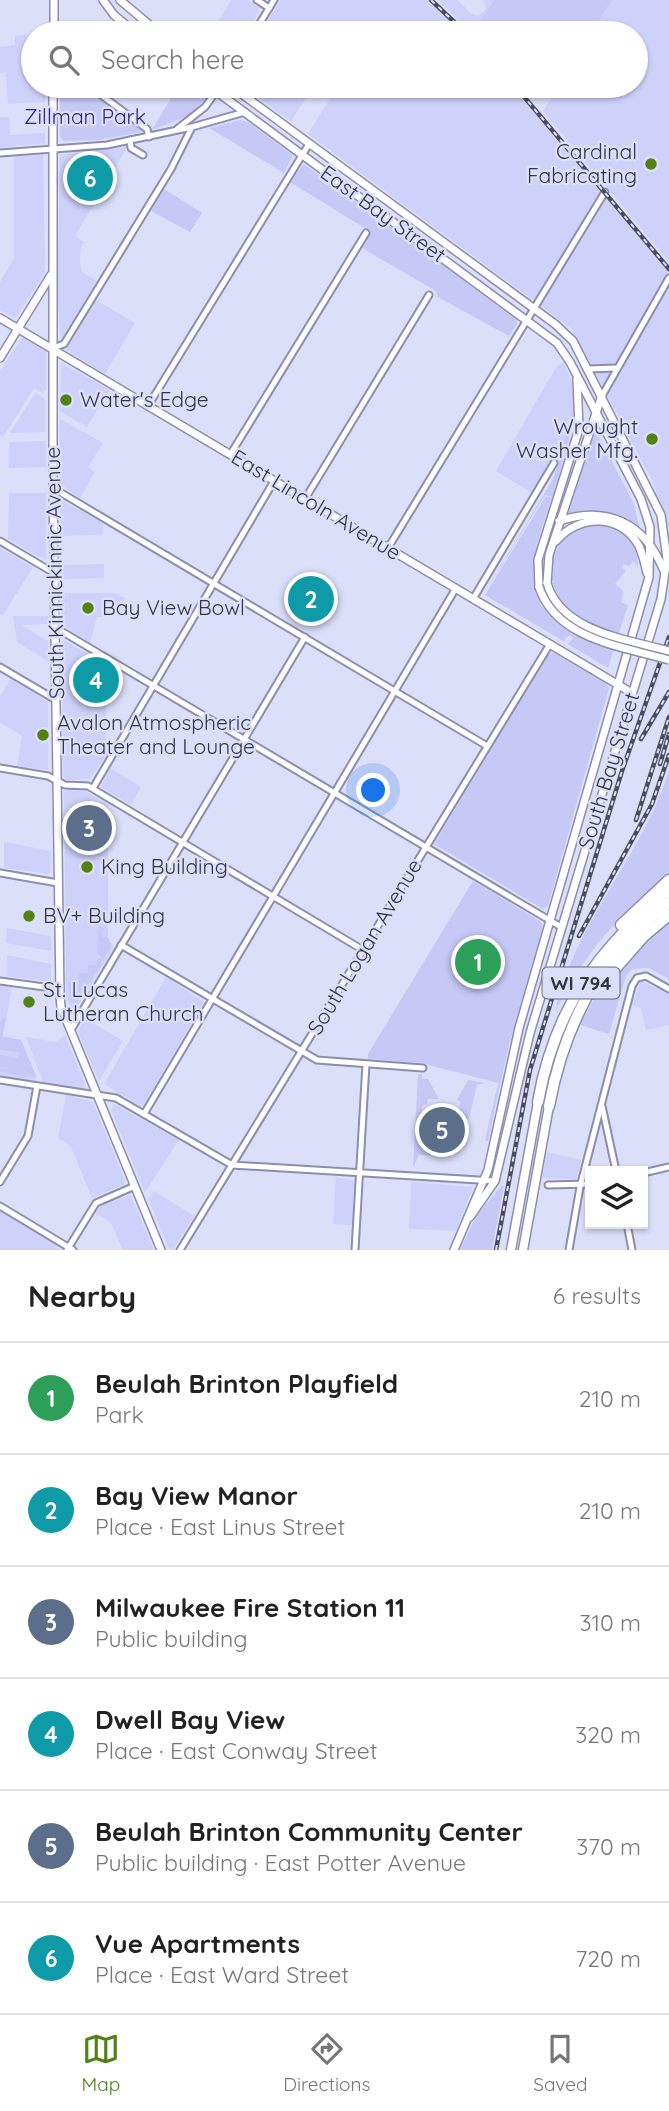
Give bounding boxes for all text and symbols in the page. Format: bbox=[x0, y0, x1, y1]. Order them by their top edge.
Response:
search box bbox=[21, 21, 648, 98]
icon: search bbox=[45, 41, 83, 79]
text: Search here bbox=[101, 43, 245, 76]
park label: Zillman Park bbox=[24, 103, 146, 129]
place label: Cardinal Fabricating bbox=[527, 138, 637, 188]
pin: 6 bbox=[67, 152, 113, 204]
marker: Cardinal Fabricating bbox=[643, 156, 659, 172]
street label: East Bay Street bbox=[316, 159, 451, 267]
place label: Water's Edge bbox=[80, 386, 209, 412]
marker: Water's Edge bbox=[58, 392, 74, 408]
place label: Wrought Washer Mfg. bbox=[516, 413, 638, 463]
marker: Wrought Washer Mfg. bbox=[644, 431, 660, 447]
street label: East Lincoln Avenue bbox=[227, 443, 406, 565]
street label: South Kinnickinnic Avenue bbox=[39, 447, 69, 699]
pin: 2 bbox=[288, 573, 334, 625]
place label: Bay View Bowl bbox=[102, 594, 245, 620]
marker: Bay View Bowl bbox=[80, 600, 96, 616]
pin: 4 bbox=[73, 654, 119, 706]
street label: South Bay Street bbox=[572, 689, 644, 852]
place label: Avalon Atmospheric Theater and Lounge bbox=[57, 709, 255, 759]
marker: Avalon Atmospheric Theater and Lounge bbox=[35, 727, 51, 743]
your location bbox=[356, 773, 390, 807]
pin: 3 bbox=[66, 802, 112, 854]
place label: King Building bbox=[101, 853, 228, 879]
street label: South Logan Avenue bbox=[301, 854, 427, 1039]
marker: King Building bbox=[79, 859, 95, 875]
place label: BV+ Building bbox=[43, 902, 165, 928]
marker: BV+ Building bbox=[21, 908, 37, 924]
pin: 1 bbox=[455, 936, 501, 988]
road number: WI 794 bbox=[542, 967, 620, 998]
place label: St. Lucas Lutheran Church bbox=[43, 976, 203, 1026]
marker: St. Lucas Lutheran Church bbox=[21, 994, 37, 1010]
pin: 5 bbox=[419, 1104, 465, 1156]
map controls bbox=[585, 1166, 648, 1229]
button: layers bbox=[585, 1166, 648, 1229]
text: Nearby bbox=[28, 1277, 136, 1315]
text: 6 results bbox=[553, 1281, 641, 1310]
text: Beulah Brinton Playfield bbox=[95, 1367, 398, 1400]
text: 1 bbox=[47, 1384, 55, 1413]
text: 210 m bbox=[579, 1384, 641, 1413]
text: Park bbox=[95, 1400, 144, 1429]
text: Bay View Manor bbox=[95, 1479, 298, 1512]
text: 2 bbox=[44, 1496, 58, 1525]
text: 210 m bbox=[579, 1496, 641, 1525]
text: Place · East Linus Street bbox=[95, 1512, 345, 1541]
text: Milwaukee Fire Station 11 bbox=[95, 1591, 405, 1624]
text: 3 bbox=[45, 1608, 57, 1637]
text: 310 m bbox=[579, 1608, 641, 1637]
text: Public building bbox=[95, 1624, 248, 1653]
text: Dwell Bay View bbox=[95, 1703, 285, 1736]
text: 4 bbox=[44, 1720, 58, 1749]
text: 320 m bbox=[575, 1720, 641, 1749]
text: Place · East Conway Street bbox=[95, 1736, 378, 1765]
text: Beulah Brinton Community Center bbox=[95, 1815, 523, 1848]
text: 5 bbox=[44, 1832, 58, 1861]
text: 370 m bbox=[576, 1832, 641, 1861]
text: Public building · East Potter Avenue bbox=[95, 1848, 466, 1877]
text: Vue Apartments bbox=[95, 1927, 300, 1960]
text: 6 bbox=[45, 1944, 57, 1973]
text: 720 m bbox=[576, 1944, 641, 1973]
text: Place · East Ward Street bbox=[95, 1960, 349, 1989]
tab: Map bbox=[82, 2030, 120, 2096]
tab: Directions bbox=[283, 2030, 370, 2096]
tab: Saved bbox=[533, 2030, 588, 2096]

